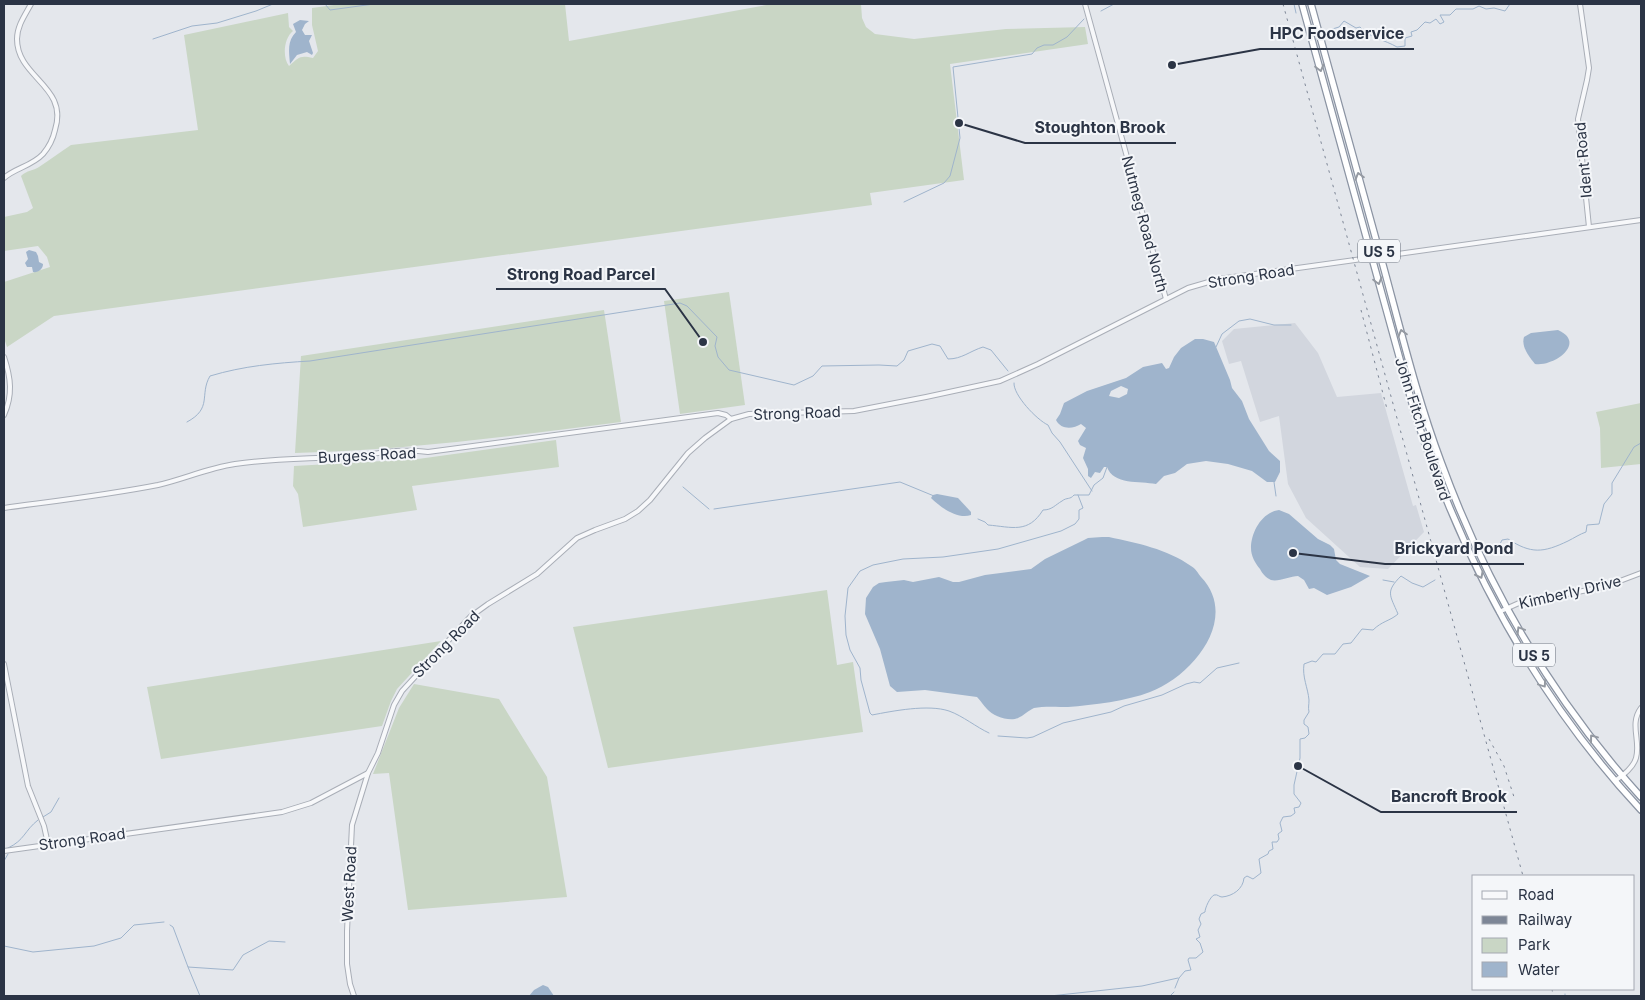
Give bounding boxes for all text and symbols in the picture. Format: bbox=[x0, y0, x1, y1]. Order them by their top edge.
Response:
callout: HPC Foodservice bbox=[1260, 18, 1414, 49]
text: HPC Foodservice bbox=[1270, 23, 1404, 43]
one-way arrow bbox=[1314, 63, 1324, 71]
callout: Stoughton Brook bbox=[1025, 112, 1176, 143]
text: Stoughton Brook bbox=[1035, 117, 1166, 137]
street label: Ident Road bbox=[1570, 121, 1596, 199]
street label: Nutmeg Road North bbox=[1118, 154, 1172, 294]
one-way arrow bbox=[1354, 172, 1364, 180]
road number: US 5 bbox=[1358, 240, 1400, 262]
callout: Strong Road Parcel bbox=[496, 258, 665, 289]
street label: Strong Road bbox=[1206, 260, 1296, 292]
text: Strong Road Parcel bbox=[507, 264, 655, 284]
one-way arrow bbox=[1373, 276, 1383, 284]
one-way arrow bbox=[1397, 329, 1407, 337]
street label: John Fitch Boulevard bbox=[1391, 355, 1455, 503]
street label: Strong Road bbox=[753, 402, 841, 424]
street label: Burgess Road bbox=[317, 443, 417, 467]
callout: Brickyard Pond bbox=[1385, 533, 1524, 564]
text: Brickyard Pond bbox=[1394, 538, 1514, 558]
one-way arrow bbox=[1474, 570, 1484, 579]
street label: Kimberly Drive bbox=[1517, 571, 1623, 613]
street label: Strong Road bbox=[408, 606, 484, 682]
one-way arrow bbox=[1516, 627, 1526, 636]
road number: US 5 bbox=[1513, 644, 1555, 666]
one-way arrow bbox=[1536, 678, 1546, 687]
one-way arrow bbox=[1590, 734, 1599, 744]
callout: Bancroft Brook bbox=[1381, 781, 1517, 812]
text: Bancroft Brook bbox=[1391, 786, 1508, 806]
street label: Strong Road bbox=[37, 824, 127, 854]
street label: West Road bbox=[338, 846, 360, 922]
legend bbox=[1472, 875, 1635, 990]
text: Road bbox=[1518, 885, 1554, 904]
text: Railway bbox=[1518, 910, 1573, 929]
text: Park bbox=[1518, 935, 1551, 954]
text: Water bbox=[1518, 960, 1560, 979]

